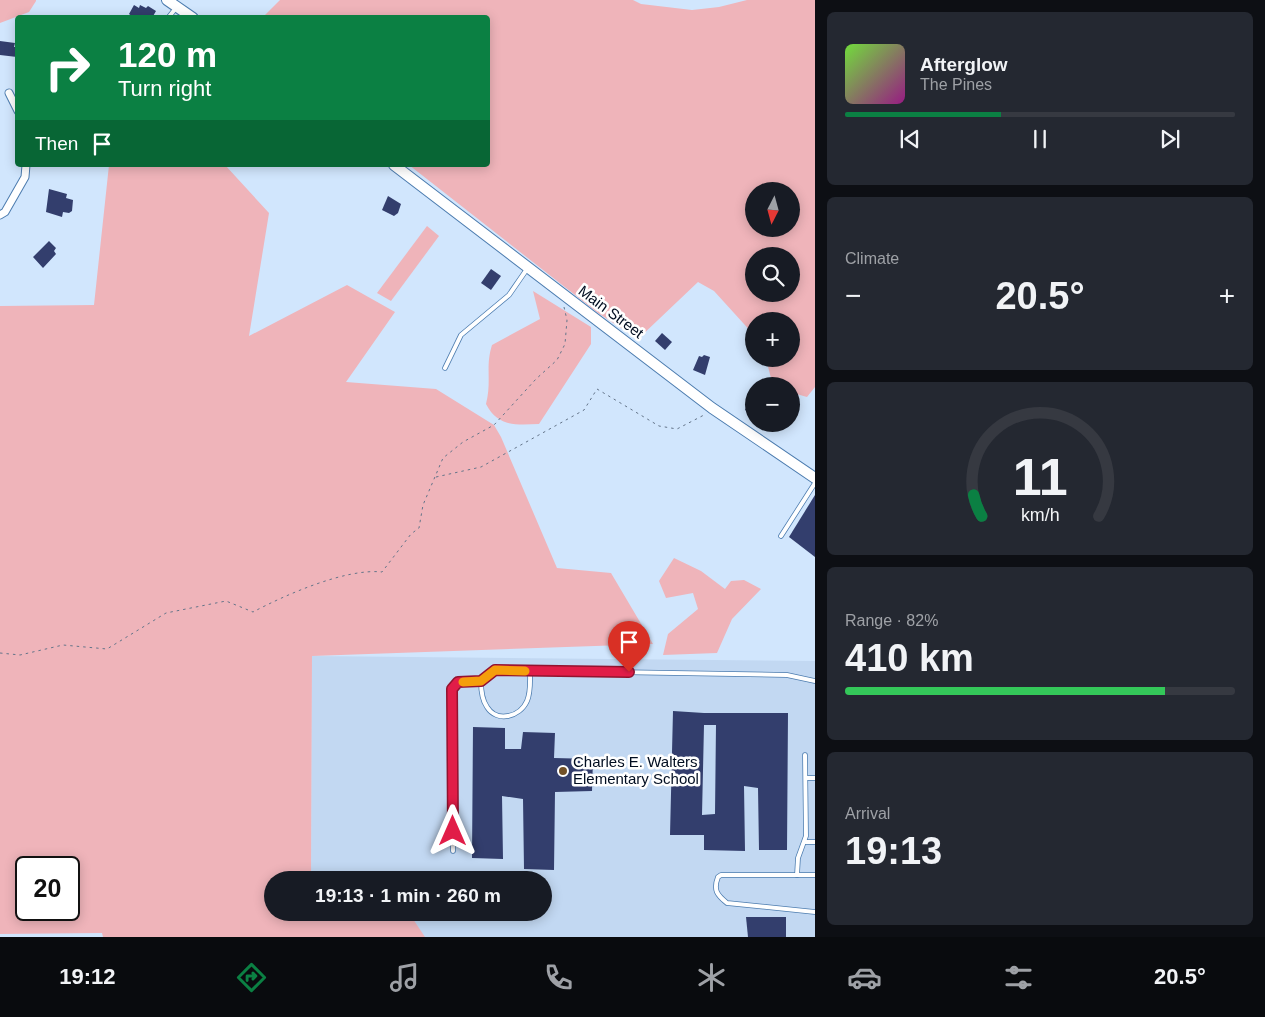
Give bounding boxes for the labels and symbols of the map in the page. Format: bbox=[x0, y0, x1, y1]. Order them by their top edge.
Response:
north arrow bbox=[745, 182, 800, 238]
street label: Main Street bbox=[576, 282, 648, 342]
pin bbox=[608, 621, 650, 672]
place label: Charles E. Walters Elementary School bbox=[573, 753, 699, 787]
marker: Charles E. Walters Elementary School bbox=[557, 765, 569, 777]
position arrow bbox=[426, 804, 478, 856]
speed limit sign: 20 bbox=[15, 856, 80, 921]

